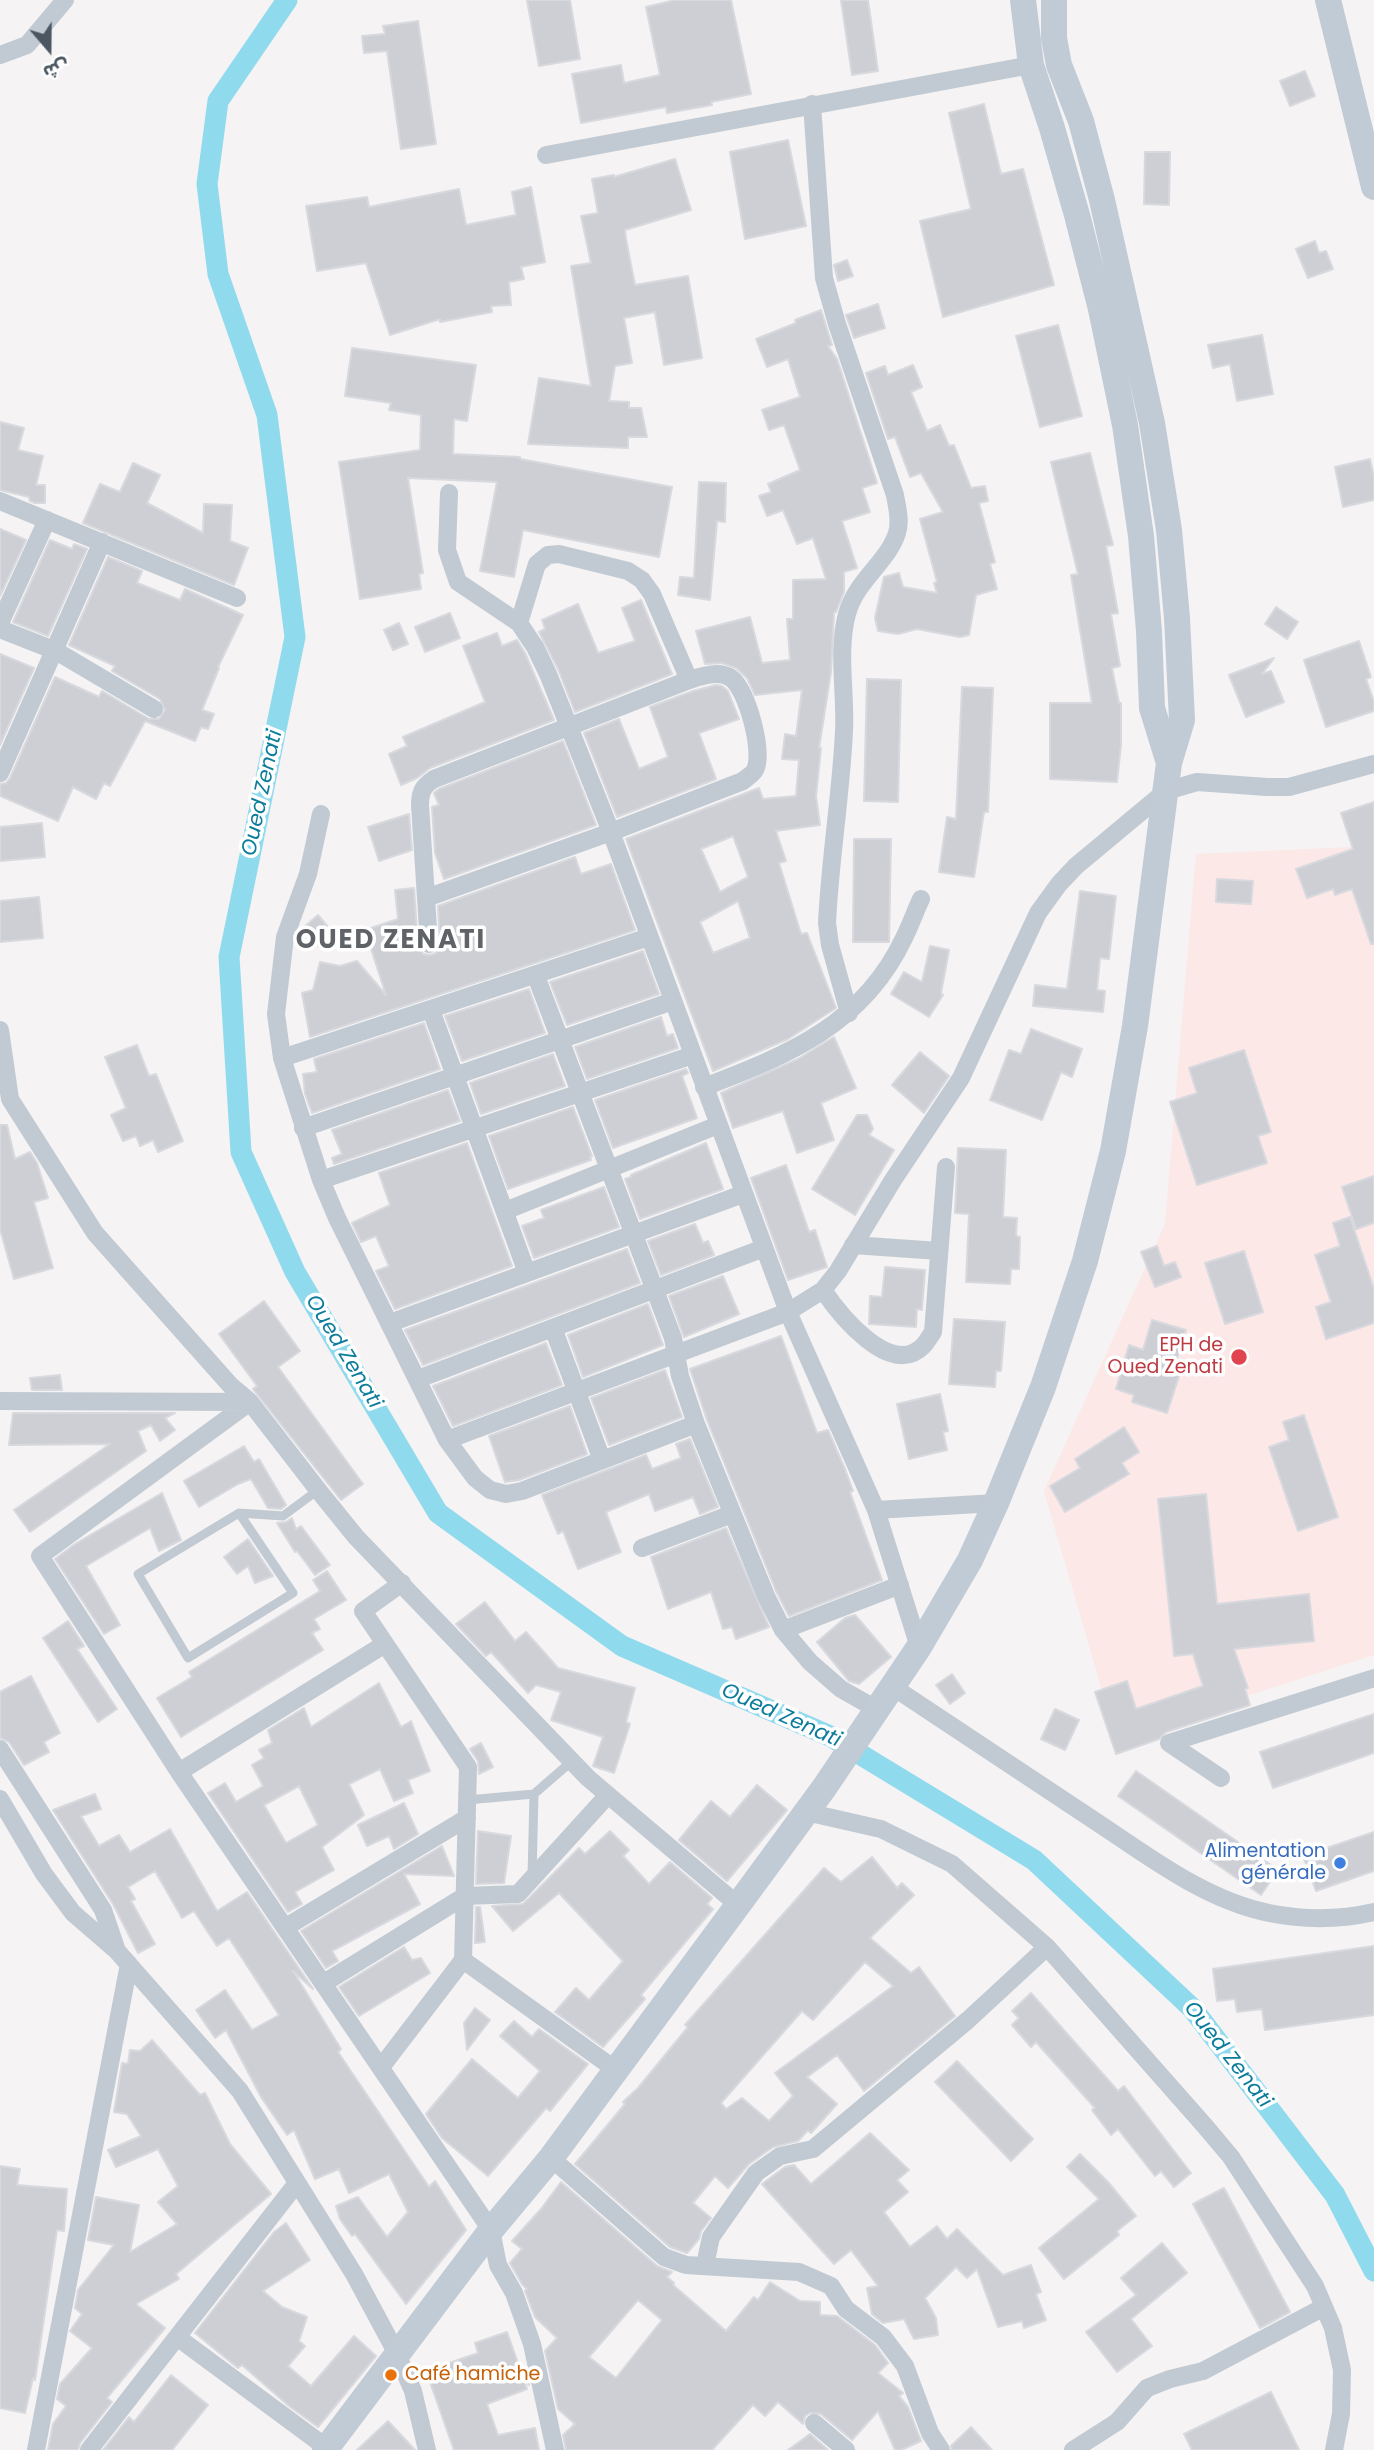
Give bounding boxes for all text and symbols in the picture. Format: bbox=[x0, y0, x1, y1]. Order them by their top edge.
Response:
north arrow bbox=[14, 14, 84, 84]
text: ش bbox=[40, 52, 73, 86]
water label: Oued Zenati bbox=[237, 728, 289, 858]
district label: OUED ZENATI bbox=[297, 925, 485, 957]
water label: Oued Zenati bbox=[299, 1291, 387, 1413]
place label: EPH de Oued Zenati bbox=[1108, 1335, 1223, 1379]
marker: EPH de Oued Zenati bbox=[1229, 1347, 1249, 1367]
water label: Oued Zenati bbox=[717, 1678, 845, 1754]
place label: Alimentation générale bbox=[1205, 1841, 1326, 1885]
marker: Alimentation générale bbox=[1332, 1855, 1348, 1871]
water label: Oued Zenati bbox=[1178, 1997, 1276, 2113]
place label: Café hamiche bbox=[405, 2364, 540, 2386]
marker: Café hamiche bbox=[383, 2367, 399, 2383]

